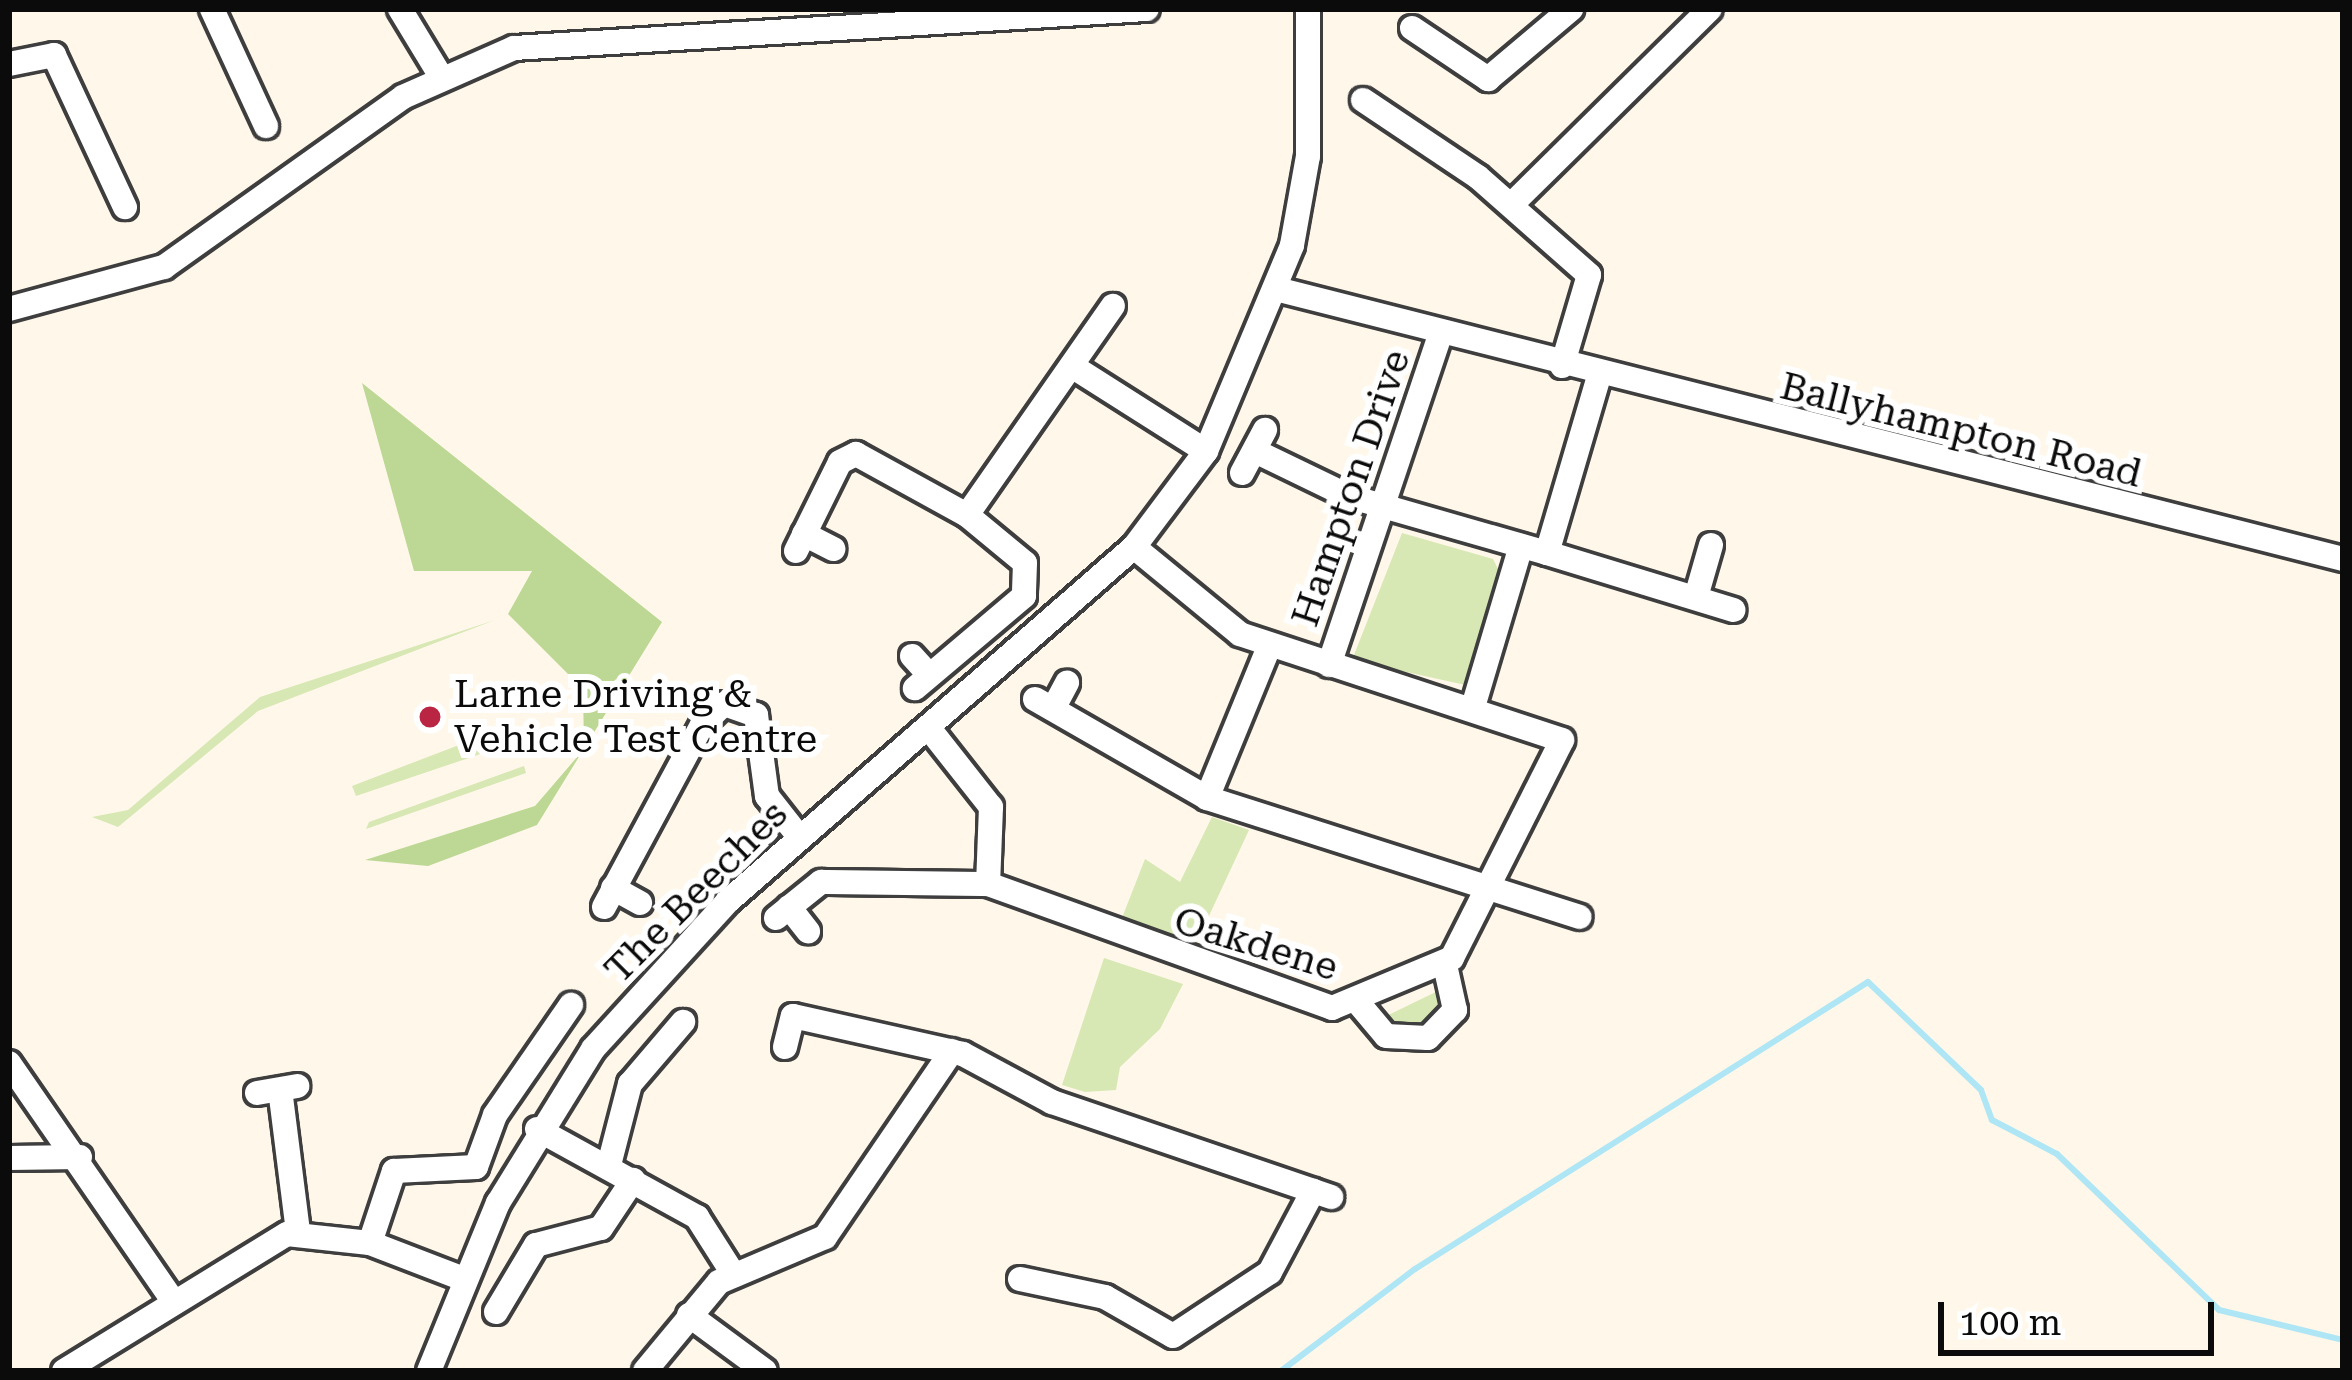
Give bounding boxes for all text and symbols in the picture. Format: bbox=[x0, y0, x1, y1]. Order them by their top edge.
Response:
street label: Hampton Drive bbox=[1282, 344, 1420, 632]
street label: Ballyhampton Road bbox=[1776, 362, 2146, 498]
place label: Larne Driving & Vehicle Test Centre bbox=[454, 672, 817, 763]
marker: Larne Driving & Vehicle Test Centre bbox=[417, 704, 443, 730]
street label: The Beeches bbox=[595, 791, 797, 993]
street label: Oakdene bbox=[1169, 897, 1343, 991]
scale bar bbox=[1944, 1278, 2220, 1352]
text: 100 m bbox=[1959, 1302, 2061, 1344]

